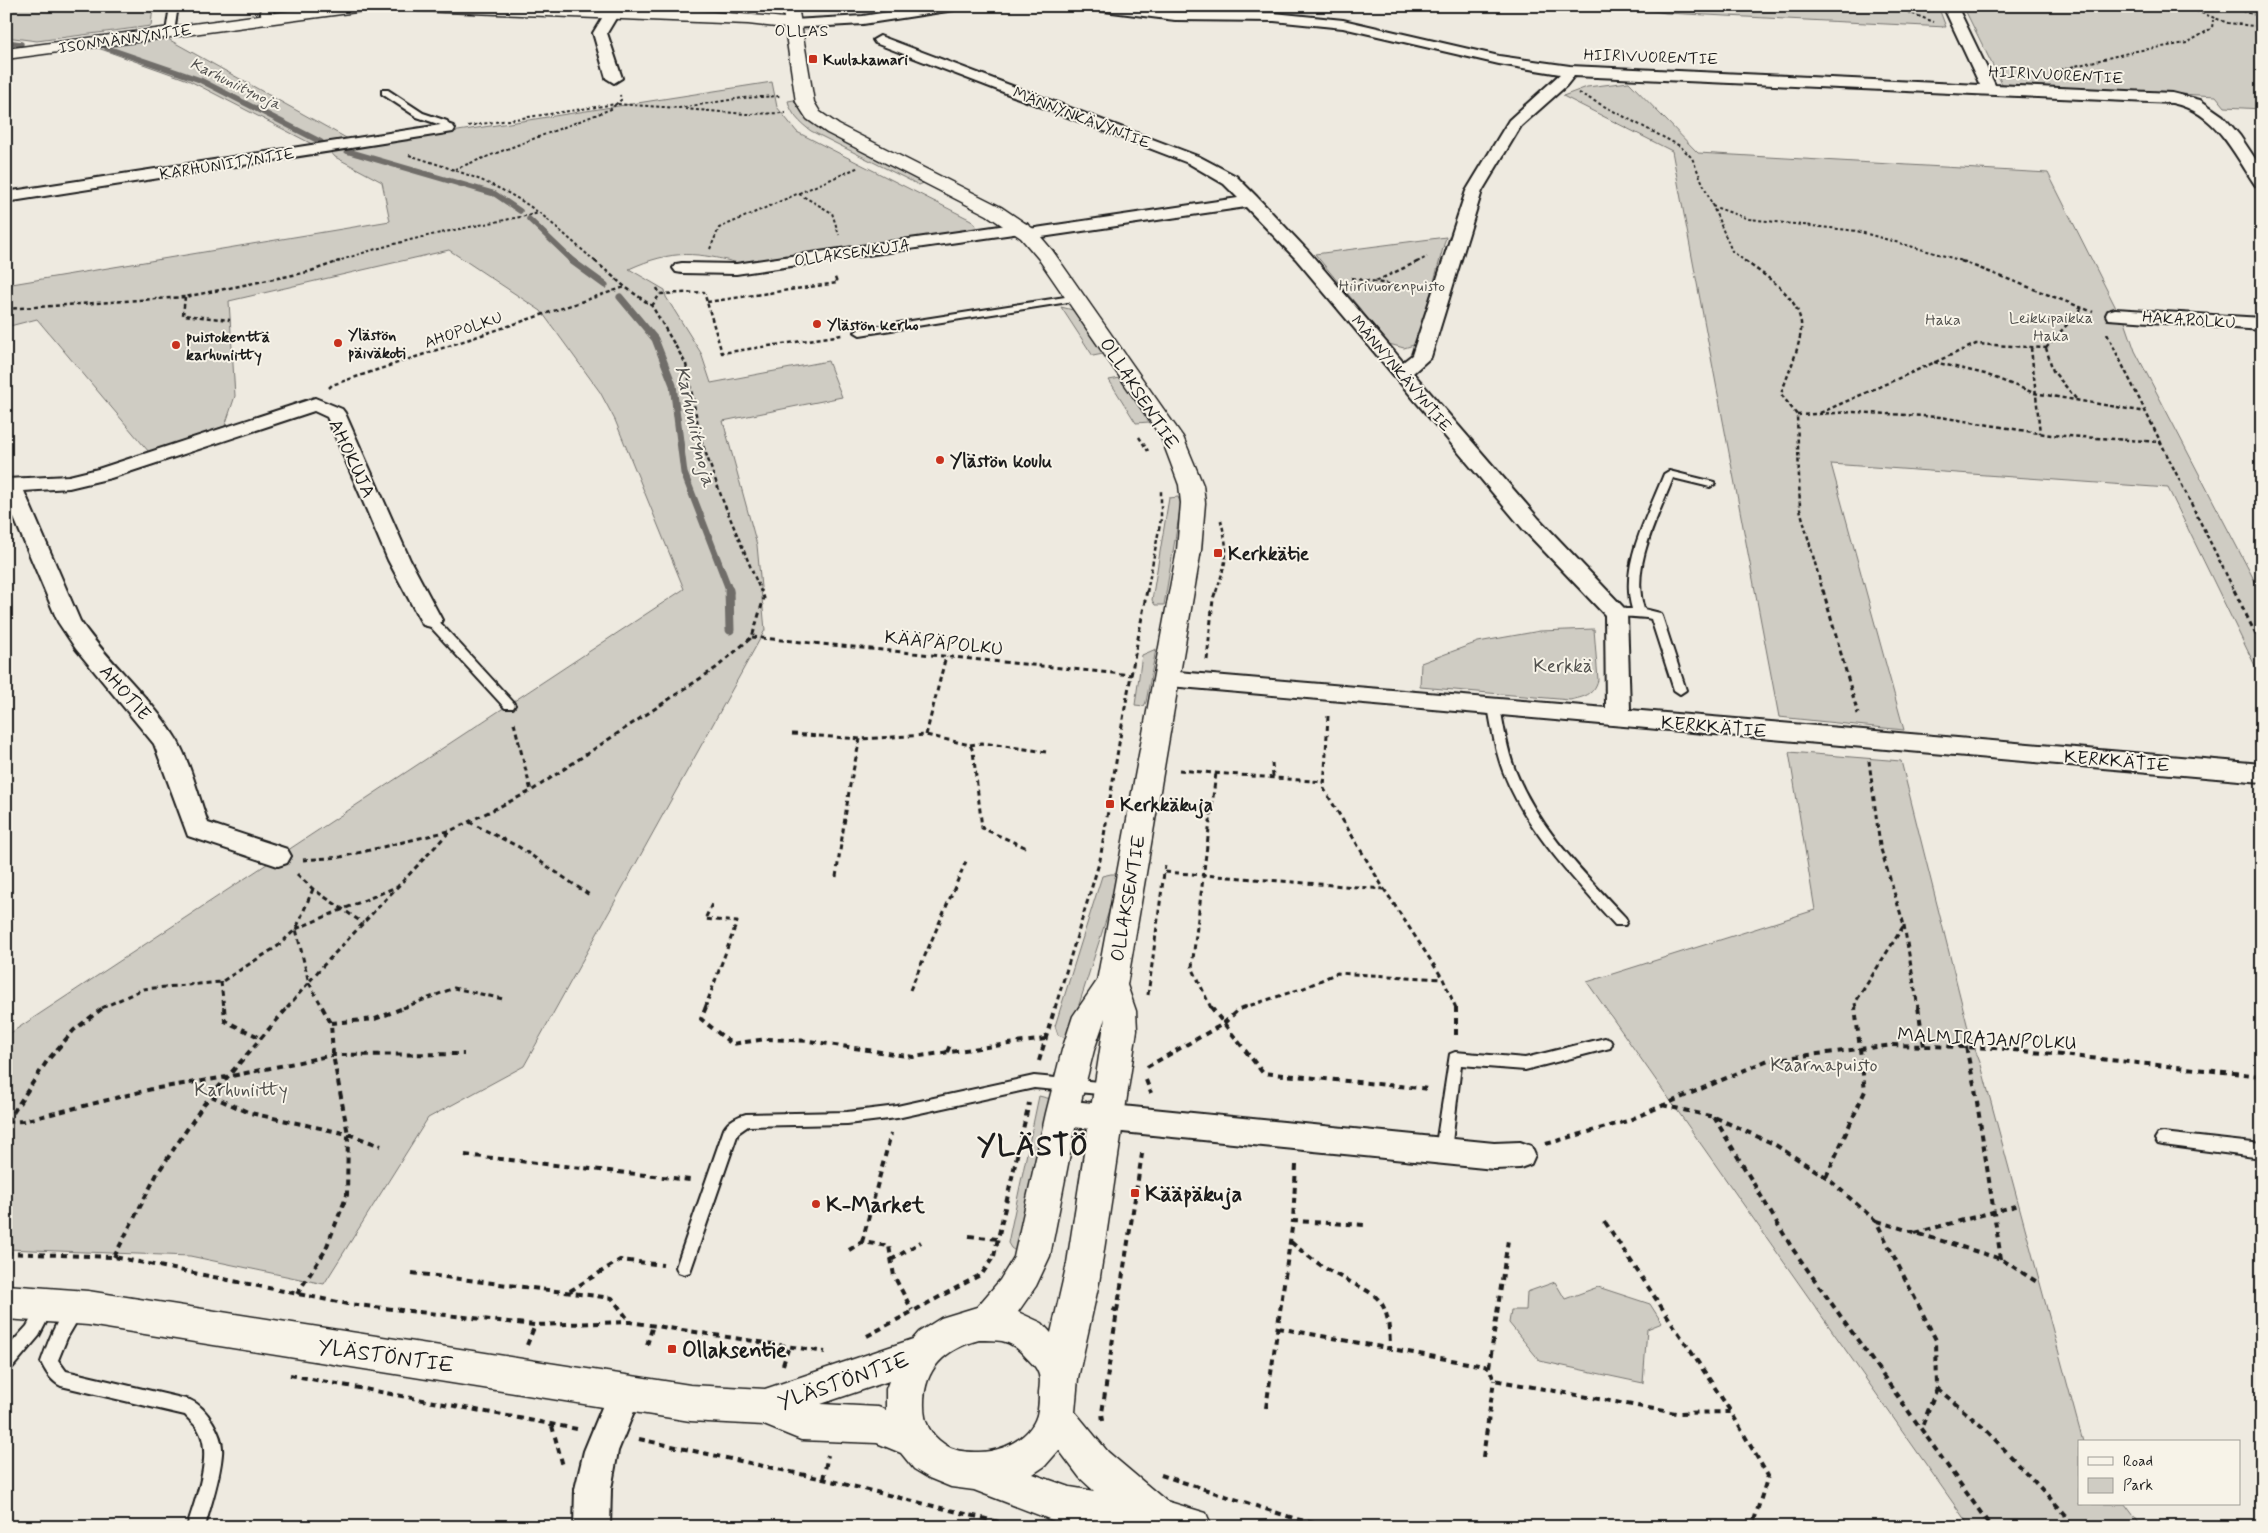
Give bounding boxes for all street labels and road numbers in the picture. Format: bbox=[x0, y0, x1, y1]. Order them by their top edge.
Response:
street label: ISONMÄNNYNTIE bbox=[57, 20, 193, 59]
street label: HIIRIVUORENTIE bbox=[1583, 45, 1719, 70]
street label: HIIRIVUORENTIE bbox=[1988, 61, 2124, 90]
street label: MÄNNYNKÄVYNTIE bbox=[1010, 83, 1153, 154]
street label: KARHUNIITYNTIE bbox=[158, 143, 296, 186]
street label: OLLAKSENKUJA bbox=[793, 235, 911, 272]
street label: AHOPOLKU bbox=[422, 307, 505, 354]
street label: HAKAPOLKU bbox=[2141, 307, 2236, 334]
street label: MÄNNYNKÄVYNTIE bbox=[1346, 311, 1456, 436]
street label: OLLAKSENTIE bbox=[1093, 333, 1184, 454]
street label: AHOKUJA bbox=[322, 415, 381, 502]
street label: KÄÄPÄPOLKU bbox=[883, 625, 1004, 662]
street label: AHOTIE bbox=[94, 660, 156, 726]
street label: KERKKÄTIE bbox=[1660, 710, 1768, 745]
street label: KERKKÄTIE bbox=[2063, 744, 2171, 779]
street label: OLLAKSENTIE bbox=[1105, 833, 1152, 964]
street label: MALMIRAJANPOLKU bbox=[1897, 1022, 2077, 1057]
street label: YLÄSTÖNTIE bbox=[316, 1334, 456, 1380]
street label: YLÄSTÖNTIE bbox=[774, 1346, 913, 1417]

